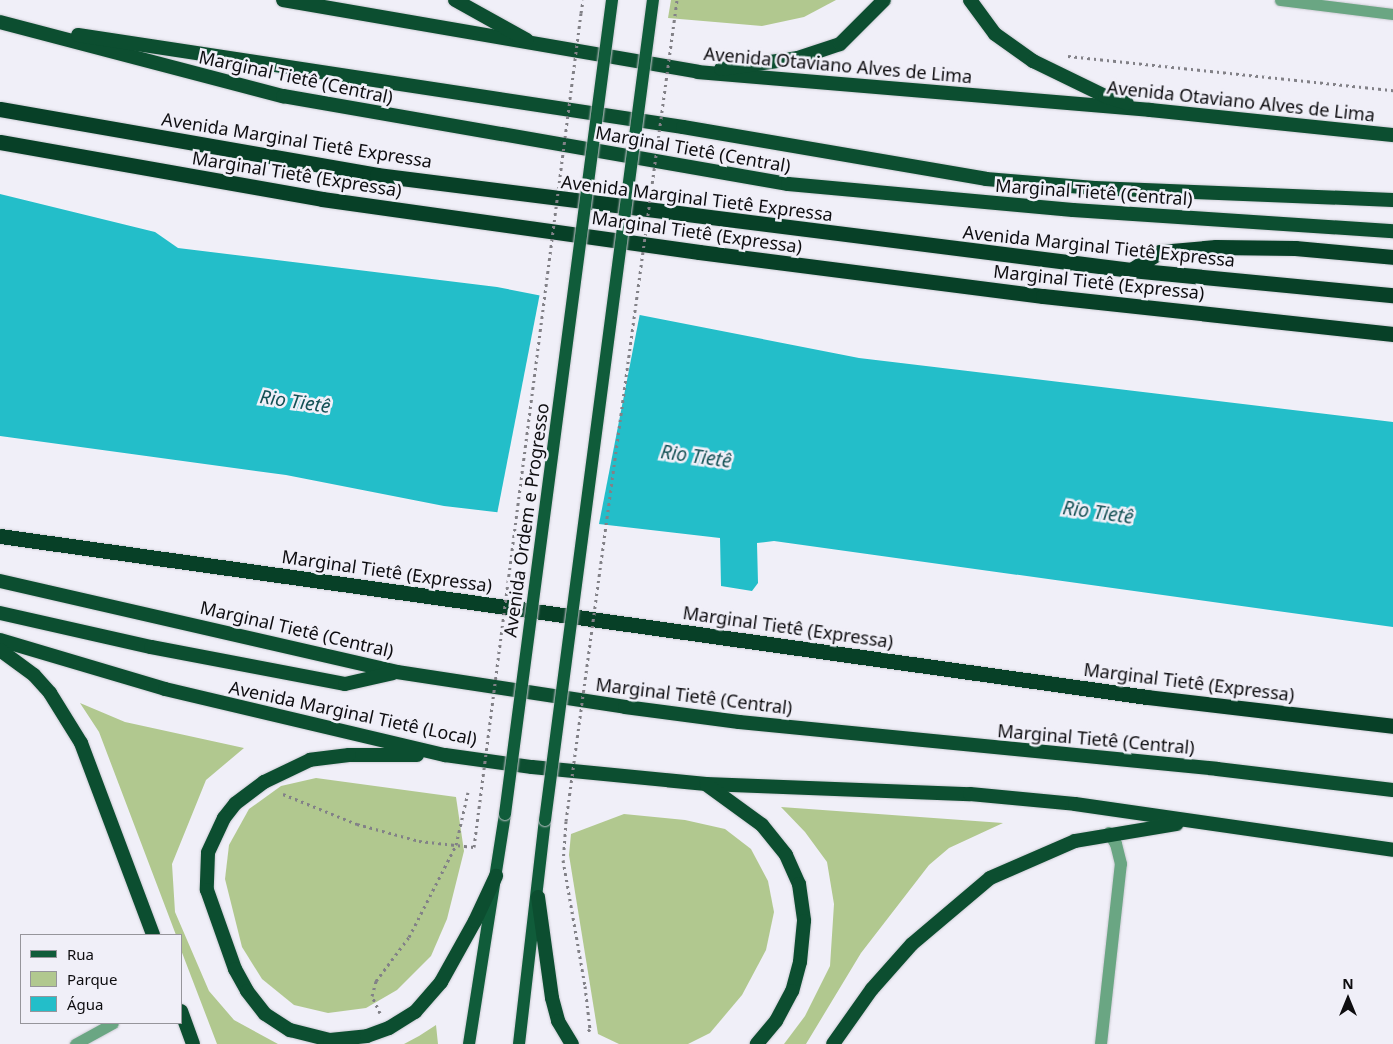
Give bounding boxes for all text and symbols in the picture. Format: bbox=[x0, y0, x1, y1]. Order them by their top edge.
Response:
street label: Avenida Otaviano Alves de Lima bbox=[703, 43, 973, 87]
street label: Marginal Tietê (Central) bbox=[197, 46, 395, 108]
street label: Avenida Otaviano Alves de Lima bbox=[1106, 76, 1376, 126]
street label: Avenida Marginal Tietê Expressa bbox=[160, 108, 434, 172]
street label: Marginal Tietê (Central) bbox=[594, 121, 792, 177]
street label: Marginal Tietê (Expressa) bbox=[191, 147, 403, 201]
street label: Avenida Marginal Tietê Expressa bbox=[560, 171, 834, 225]
street label: Marginal Tietê (Central) bbox=[995, 174, 1193, 210]
street label: Marginal Tietê (Expressa) bbox=[591, 207, 803, 257]
street label: Avenida Marginal Tietê Expressa bbox=[962, 221, 1236, 271]
street label: Marginal Tietê (Expressa) bbox=[992, 260, 1206, 304]
water label: Rio Tietê bbox=[258, 386, 332, 418]
street label: Avenida Ordem e Progresso bbox=[499, 401, 553, 639]
water label: Rio Tietê bbox=[659, 441, 733, 473]
water label: Rio Tietê bbox=[1061, 497, 1135, 529]
street label: Marginal Tietê (Expressa) bbox=[281, 546, 493, 596]
street label: Marginal Tietê (Central) bbox=[198, 596, 396, 662]
street label: Marginal Tietê (Expressa) bbox=[682, 602, 894, 652]
street label: Marginal Tietê (Expressa) bbox=[1082, 658, 1296, 706]
street label: Marginal Tietê (Central) bbox=[595, 673, 793, 719]
street label: Avenida Marginal Tietê (Local) bbox=[227, 676, 479, 750]
street label: Marginal Tietê (Central) bbox=[997, 720, 1195, 758]
legend bbox=[20, 934, 182, 1024]
text: Rua bbox=[67, 944, 94, 964]
text: Parque bbox=[67, 969, 117, 989]
north arrow bbox=[1323, 974, 1373, 1024]
text: N bbox=[1342, 974, 1354, 993]
text: Água bbox=[67, 994, 104, 1014]

